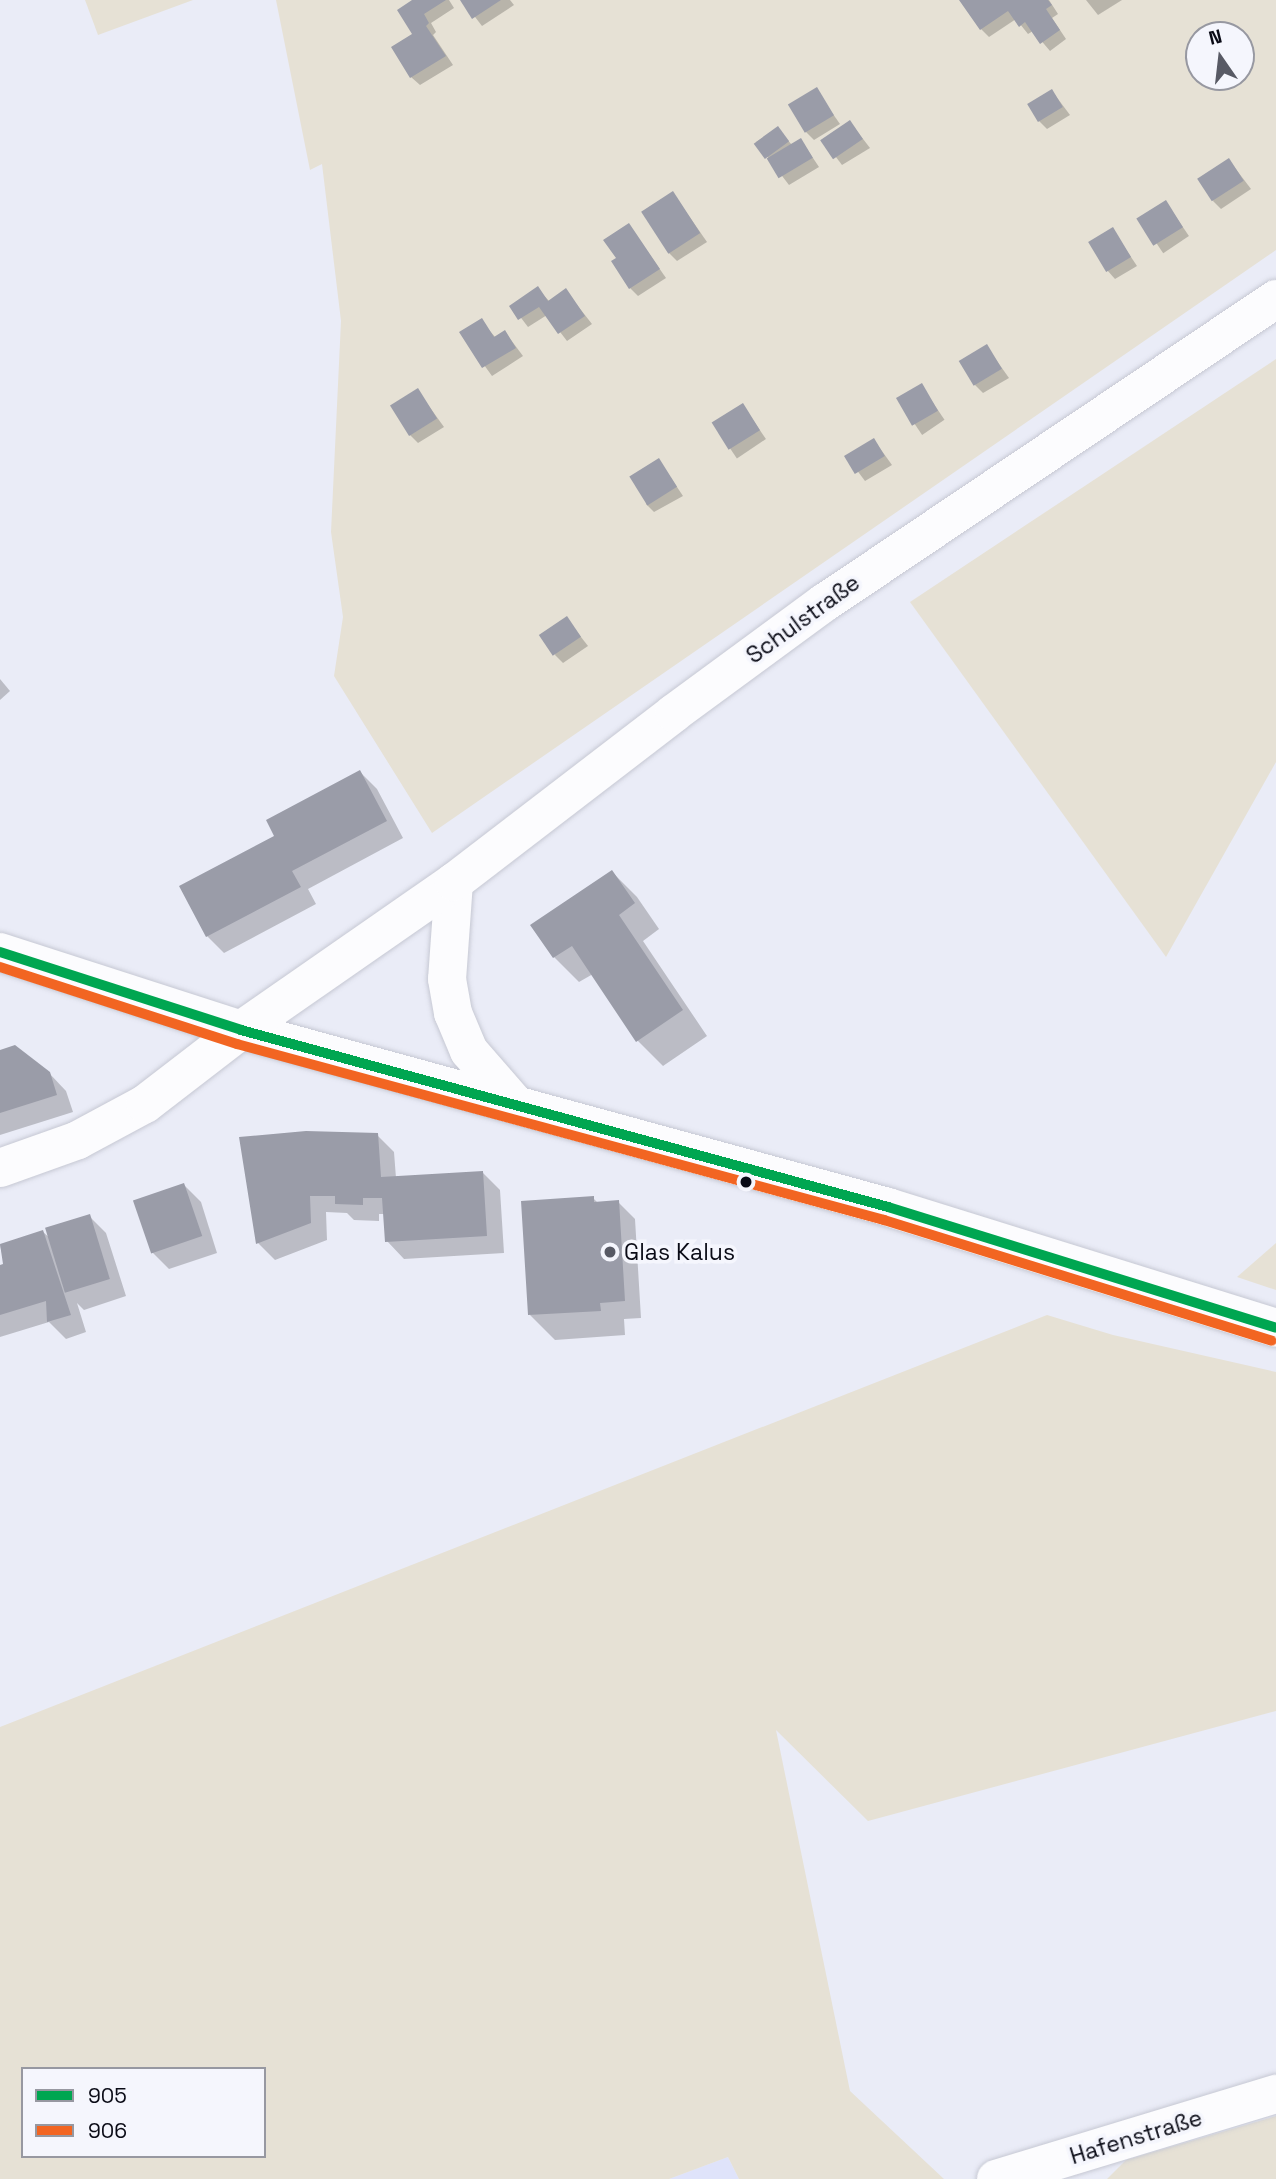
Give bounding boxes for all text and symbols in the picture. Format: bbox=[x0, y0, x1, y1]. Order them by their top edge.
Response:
north arrow bbox=[1185, 21, 1255, 91]
text: N bbox=[1206, 23, 1224, 51]
street label: Schulstraße bbox=[741, 569, 865, 669]
unlabelled marker bbox=[739, 1175, 753, 1189]
place label: Glas Kalus bbox=[624, 1238, 735, 1266]
marker: Glas Kalus bbox=[602, 1244, 618, 1260]
legend bbox=[21, 2067, 266, 2158]
text: 905 bbox=[88, 2082, 127, 2109]
street label: Hafenstraße bbox=[1066, 2104, 1206, 2170]
text: 906 bbox=[88, 2117, 127, 2144]

